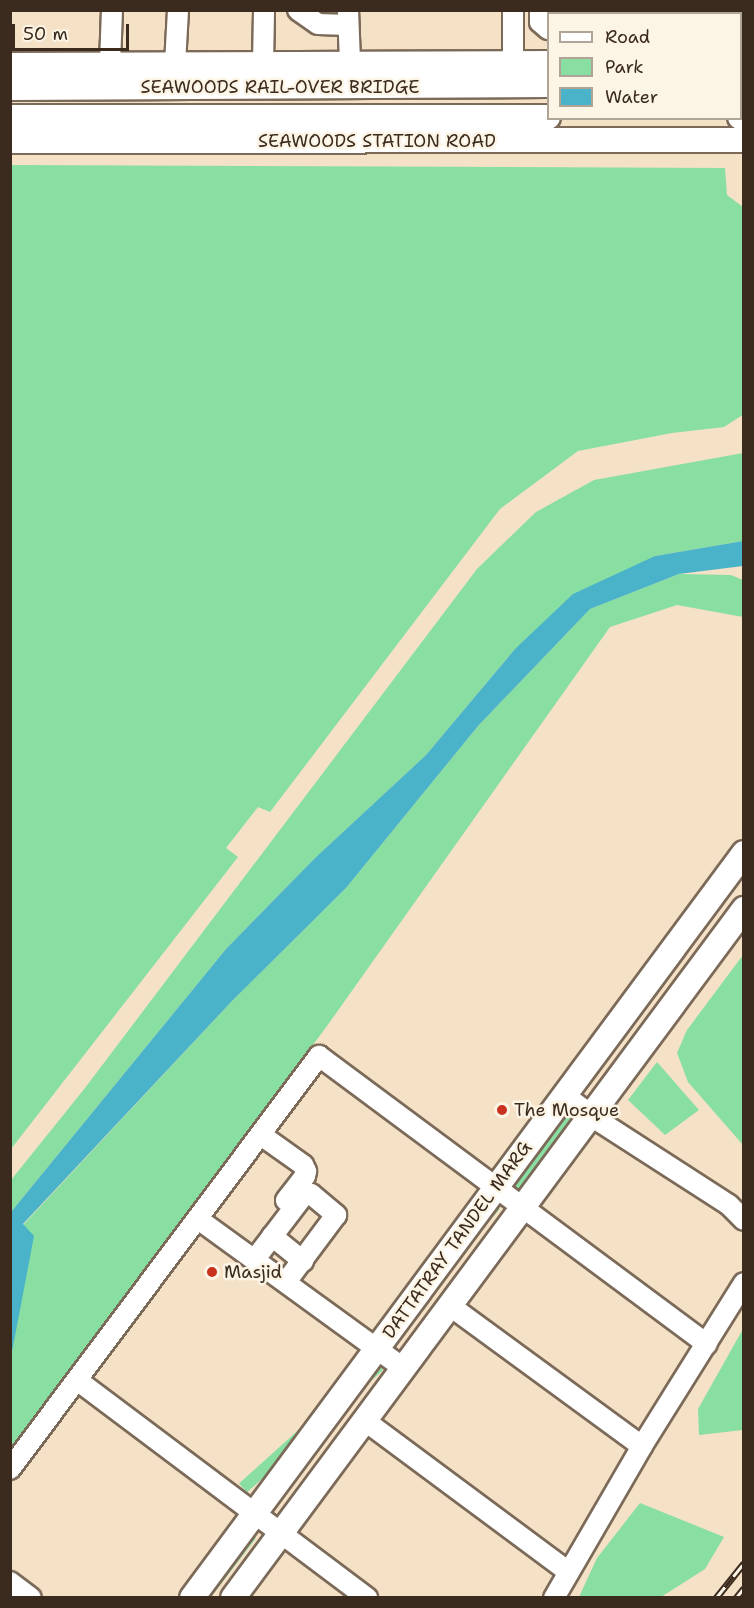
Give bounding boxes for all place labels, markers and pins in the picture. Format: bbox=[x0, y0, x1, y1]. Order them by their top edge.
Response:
place label: The Mosque bbox=[514, 1099, 619, 1121]
marker: The Mosque bbox=[495, 1103, 509, 1117]
place label: Masjid bbox=[224, 1261, 282, 1283]
marker: Masjid bbox=[205, 1265, 219, 1279]

